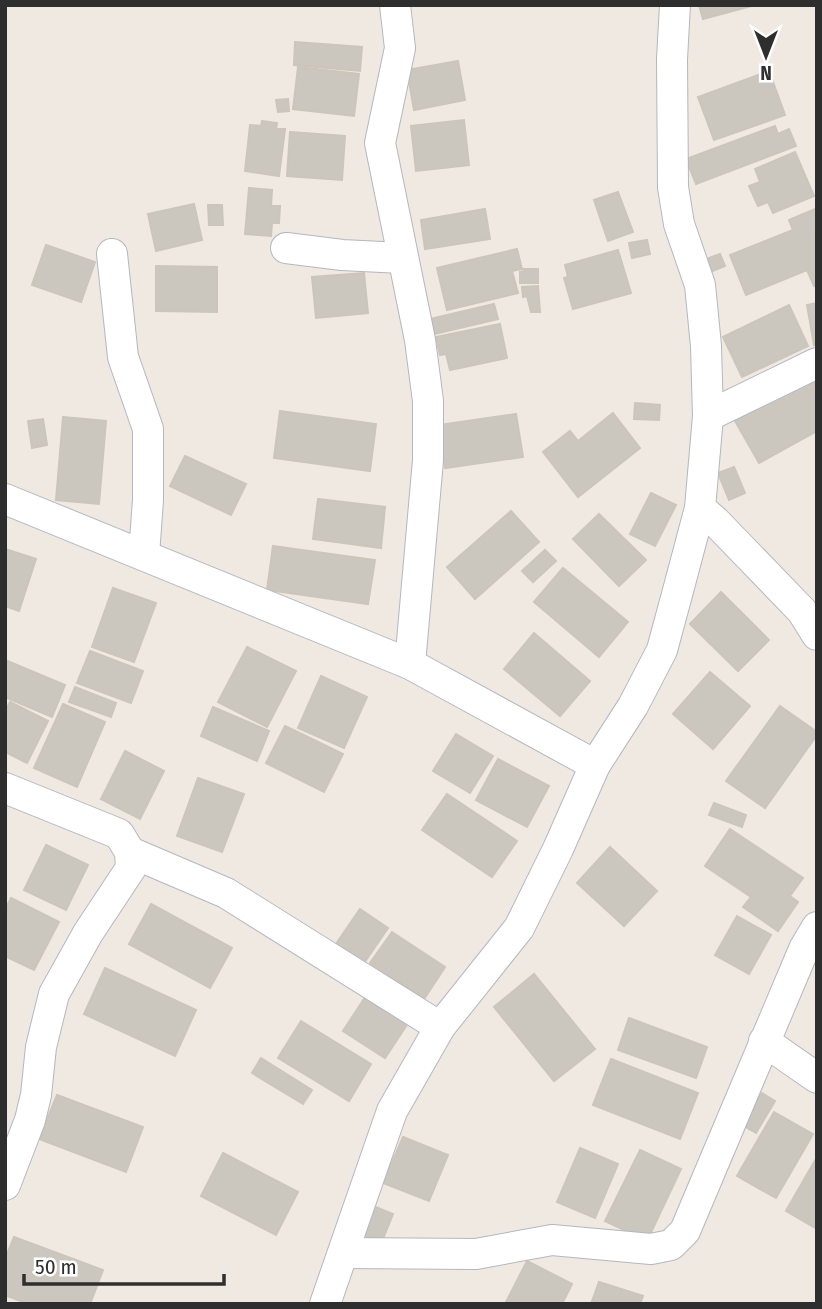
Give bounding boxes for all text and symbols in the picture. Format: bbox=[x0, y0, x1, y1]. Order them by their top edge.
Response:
north arrow bbox=[731, 21, 801, 91]
text: N bbox=[760, 61, 772, 84]
scale bar bbox=[24, 1242, 224, 1286]
text: 50 m bbox=[35, 1254, 77, 1280]

